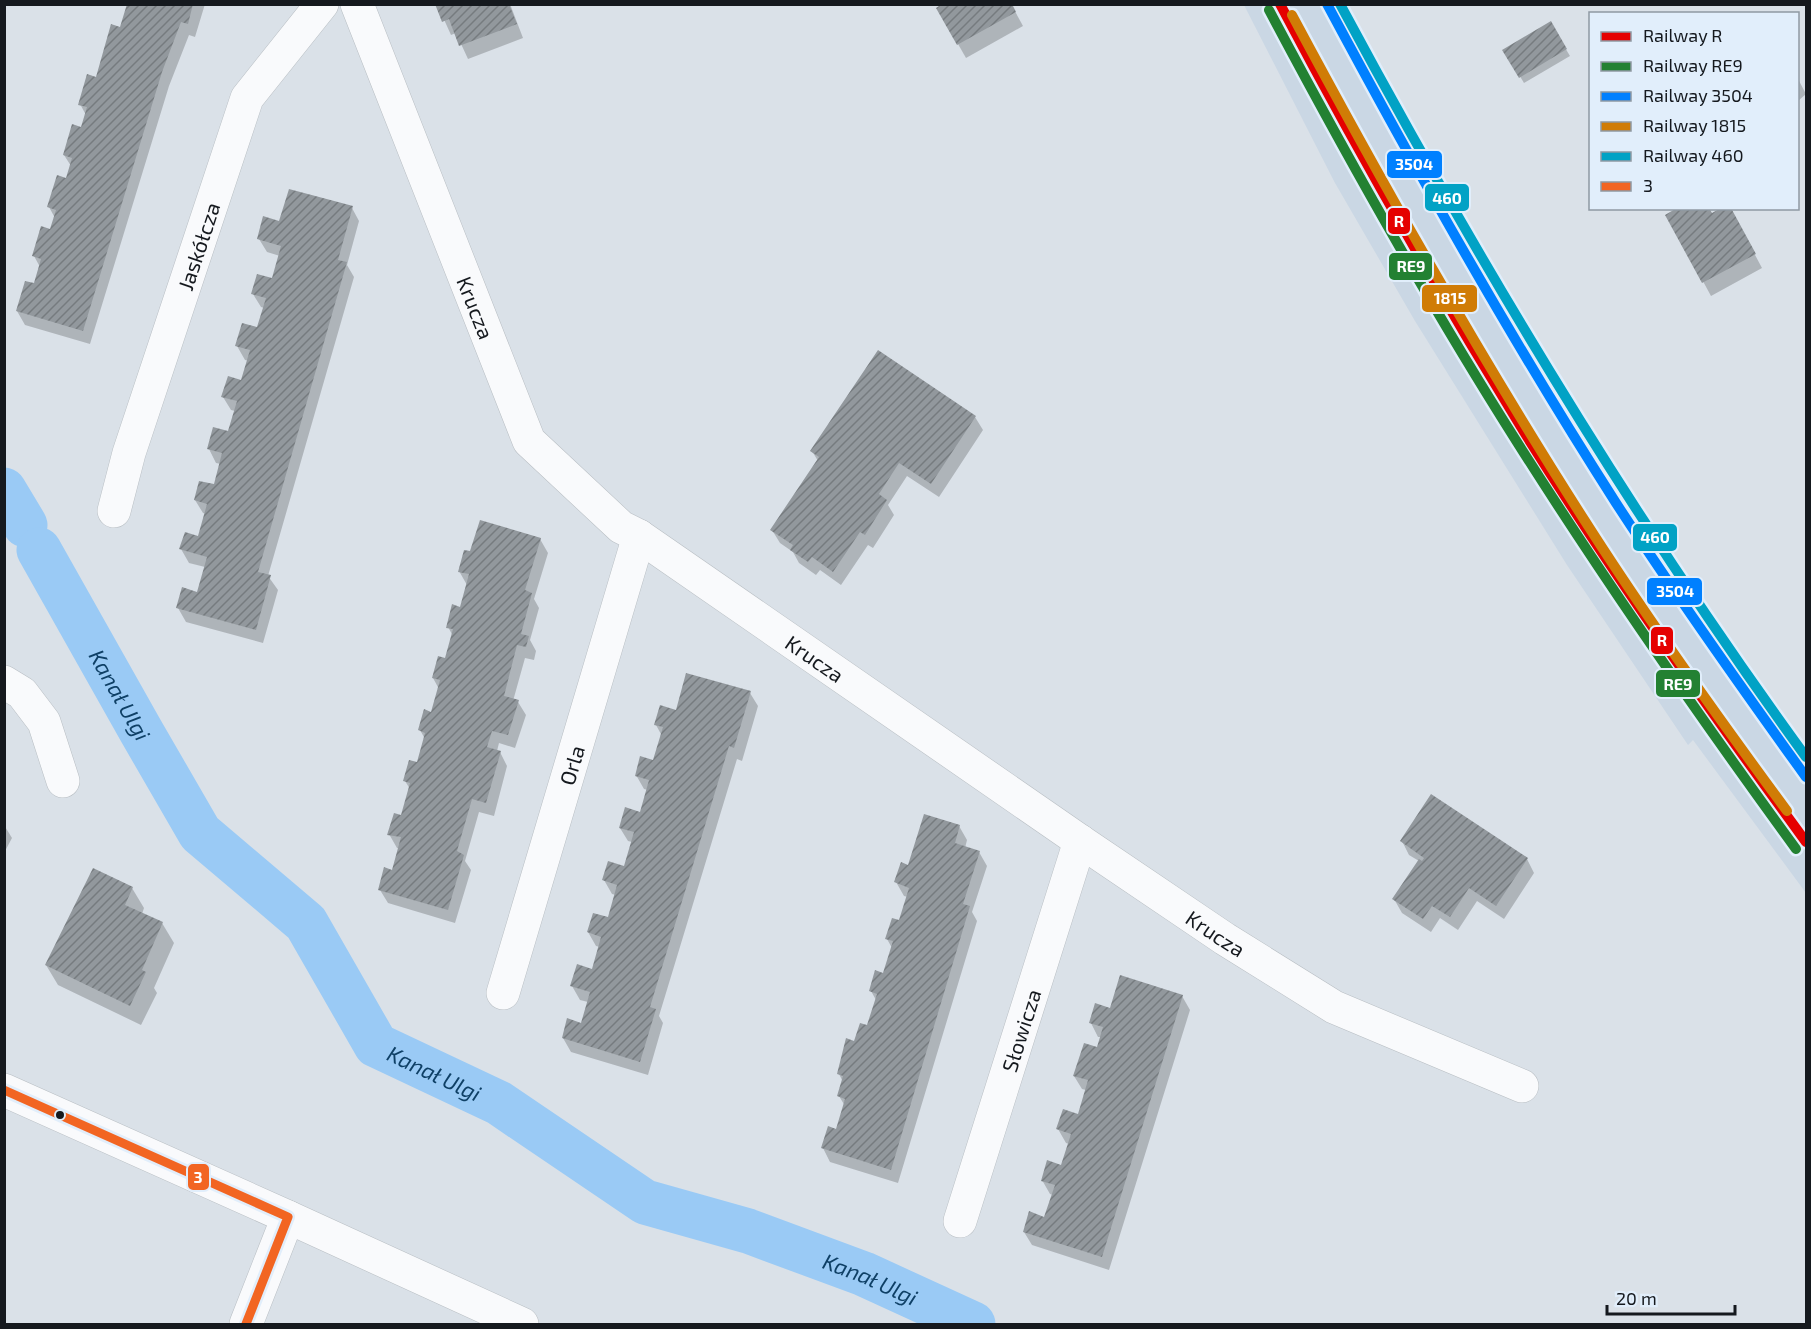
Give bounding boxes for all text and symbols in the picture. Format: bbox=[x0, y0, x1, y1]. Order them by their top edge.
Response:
legend bbox=[1589, 12, 1799, 210]
text: Railway R bbox=[1643, 24, 1723, 46]
text: Railway RE9 bbox=[1643, 54, 1743, 76]
text: Railway 3504 bbox=[1643, 84, 1753, 106]
text: Railway 1815 bbox=[1643, 114, 1746, 136]
text: Railway 460 bbox=[1643, 144, 1744, 166]
line badge: 3504 bbox=[1386, 150, 1443, 179]
text: 3504 bbox=[1395, 154, 1433, 173]
text: 3 bbox=[1643, 174, 1653, 196]
line badge: 460 bbox=[1424, 183, 1470, 212]
text: 460 bbox=[1432, 188, 1462, 207]
street label: Jaskółcza bbox=[172, 199, 224, 293]
line badge: R bbox=[1387, 207, 1411, 235]
text: R bbox=[1394, 211, 1404, 230]
line badge: RE9 bbox=[1388, 252, 1433, 281]
text: RE9 bbox=[1396, 256, 1426, 275]
street label: Krucza bbox=[453, 272, 500, 342]
line badge: 1815 bbox=[1421, 284, 1478, 313]
text: 1815 bbox=[1434, 288, 1466, 307]
line badge: 460 bbox=[1632, 523, 1678, 552]
text: 460 bbox=[1640, 527, 1670, 546]
line badge: 3504 bbox=[1646, 577, 1703, 606]
text: 3504 bbox=[1656, 581, 1694, 600]
line badge: R bbox=[1650, 626, 1674, 655]
street label: Krucza bbox=[781, 629, 849, 687]
text: R bbox=[1657, 630, 1667, 649]
water label: Kanał Ulgi bbox=[85, 645, 156, 745]
line badge: RE9 bbox=[1655, 669, 1701, 698]
text: RE9 bbox=[1663, 674, 1693, 693]
street label: Orla bbox=[553, 742, 589, 788]
street label: Krucza bbox=[1182, 904, 1250, 961]
street label: Słowicza bbox=[995, 986, 1045, 1075]
water label: Kanał Ulgi bbox=[384, 1039, 485, 1106]
unlabelled marker bbox=[54, 1109, 66, 1121]
line badge: 3 bbox=[187, 1163, 210, 1191]
text: 3 bbox=[193, 1167, 203, 1186]
water label: Kanał Ulgi bbox=[820, 1247, 922, 1310]
scale bar bbox=[1607, 1278, 1734, 1316]
text: 20 m bbox=[1616, 1287, 1657, 1309]

